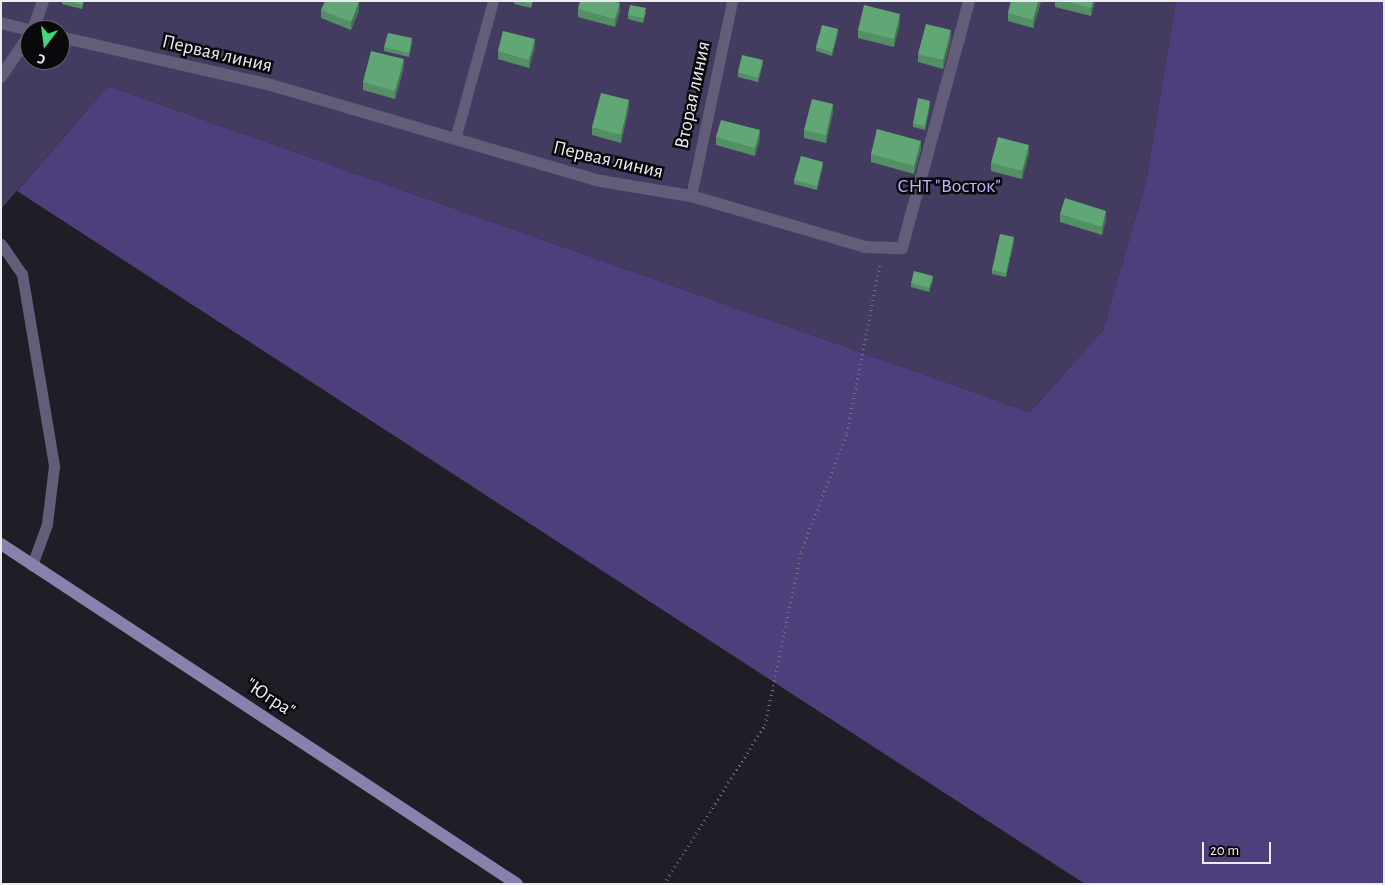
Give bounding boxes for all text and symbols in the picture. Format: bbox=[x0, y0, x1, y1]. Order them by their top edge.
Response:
north arrow bbox=[20, 20, 70, 70]
street label: Первая линия bbox=[159, 30, 275, 78]
street label: Вторая линия bbox=[670, 39, 716, 151]
text: С bbox=[36, 51, 47, 66]
street label: Первая линия bbox=[550, 136, 666, 184]
park label: СНТ "Восток" bbox=[897, 174, 1001, 198]
street label: "Югра" bbox=[241, 673, 299, 723]
scale bar bbox=[1205, 832, 1274, 864]
text: 20 m bbox=[1210, 843, 1239, 858]

